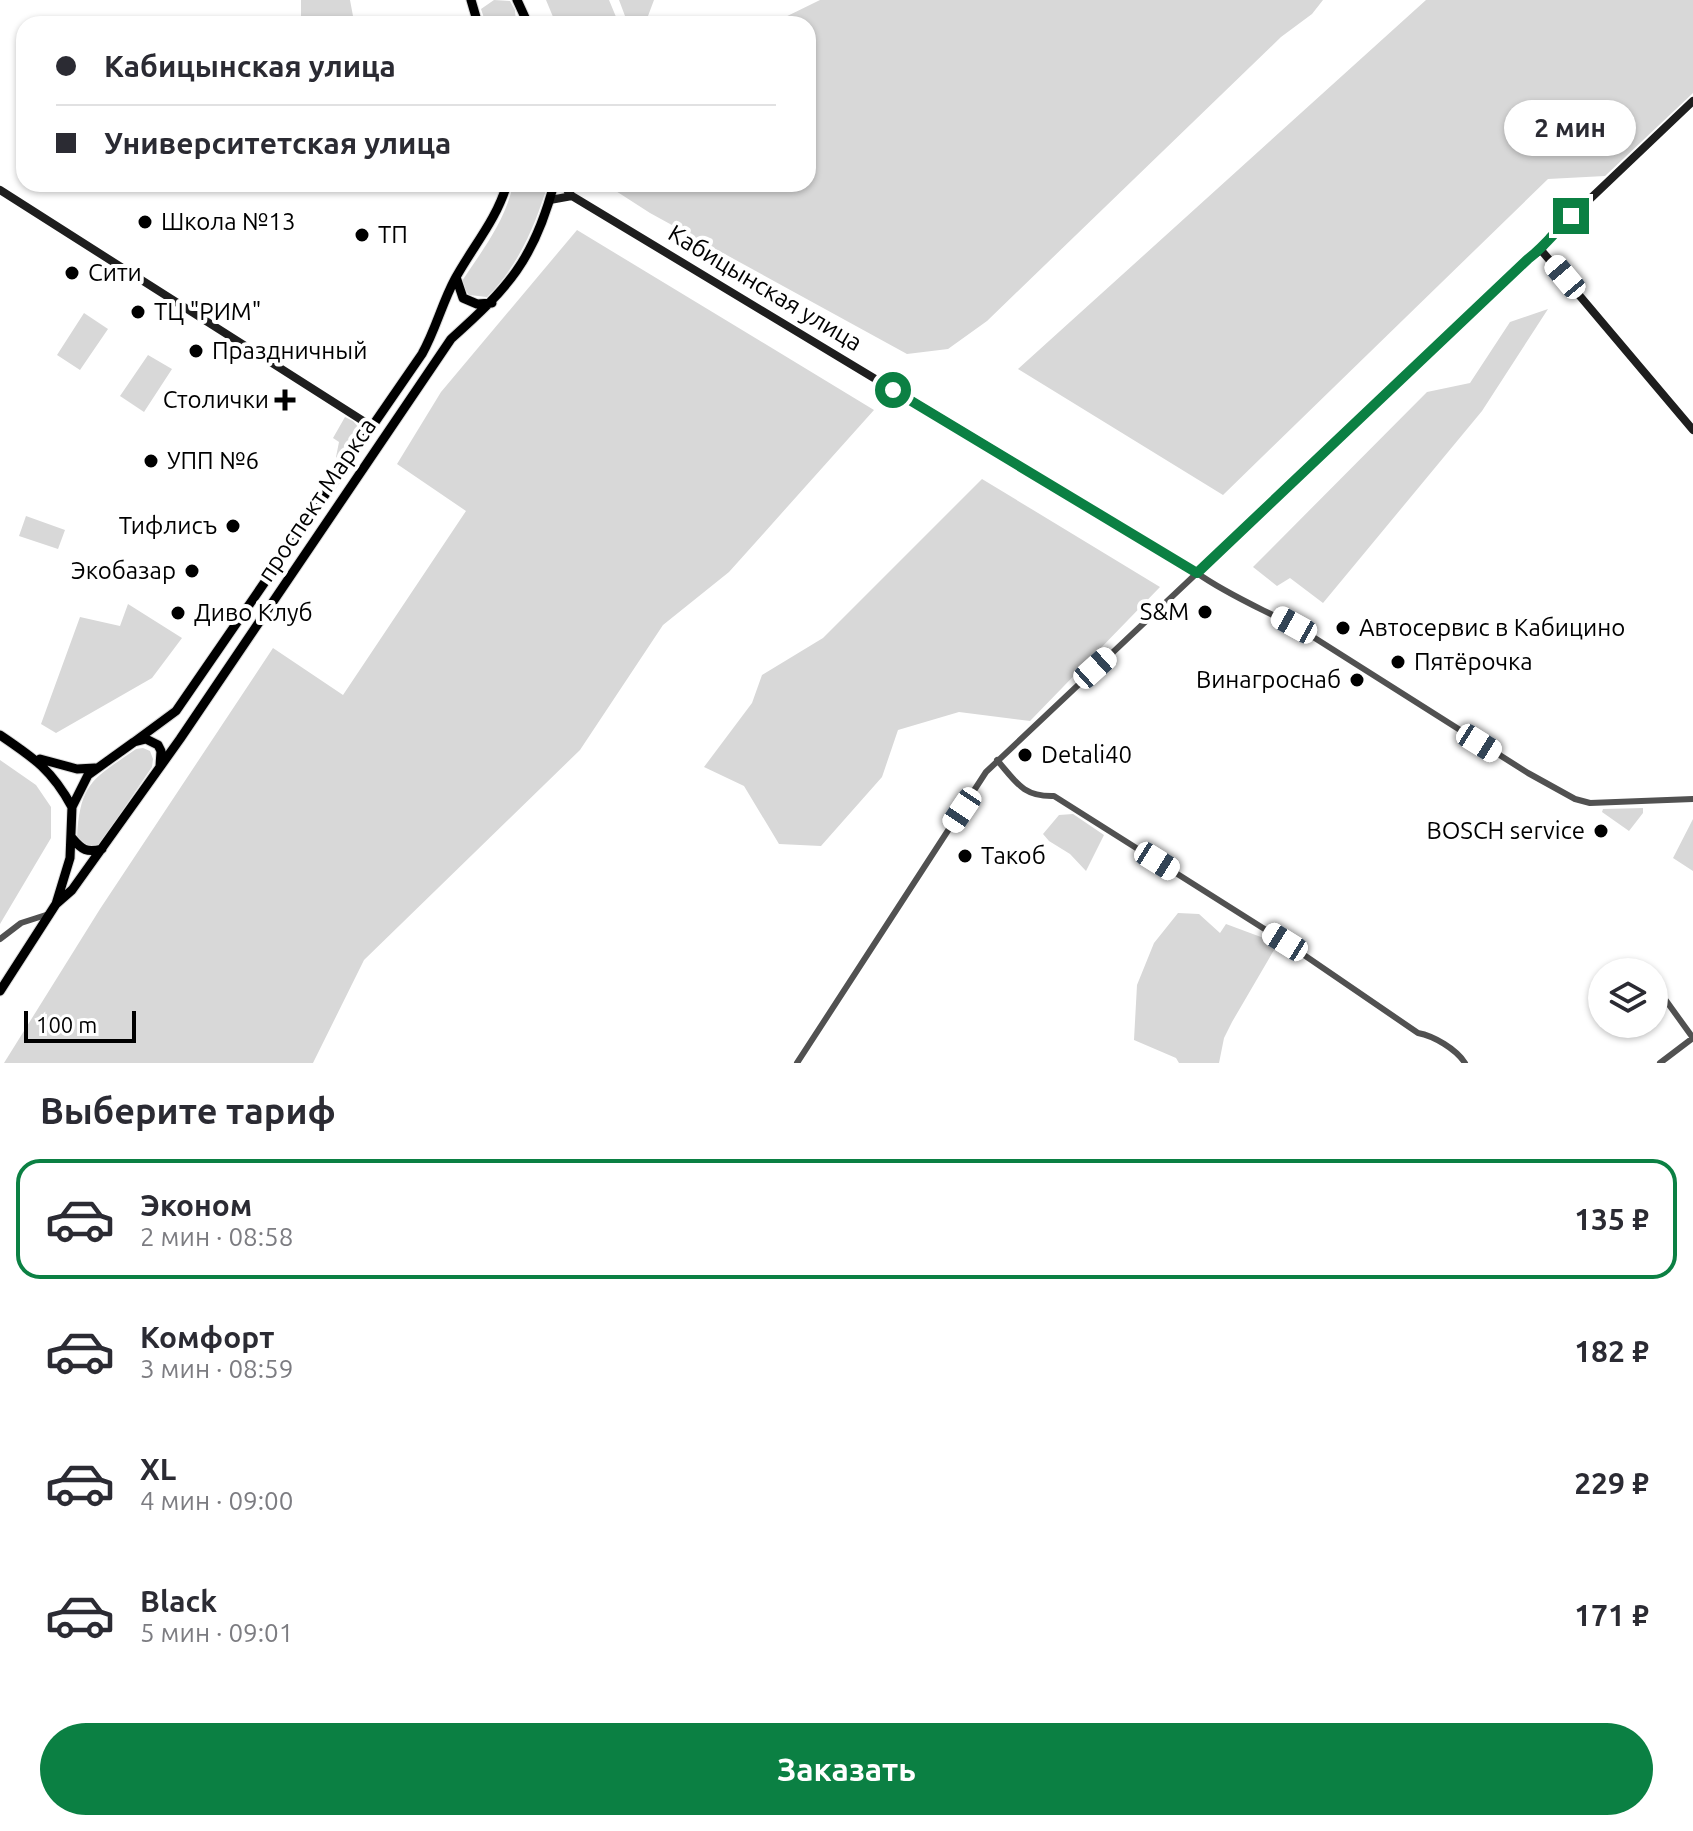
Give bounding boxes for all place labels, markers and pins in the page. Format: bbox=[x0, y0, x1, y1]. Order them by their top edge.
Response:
place label: Школа №13 bbox=[161, 208, 296, 235]
marker: Школа №13 bbox=[136, 213, 154, 231]
place label: ТП bbox=[378, 221, 408, 248]
marker: ТП bbox=[353, 226, 371, 244]
place label: Сити bbox=[88, 259, 142, 286]
marker: Сити bbox=[63, 264, 81, 282]
place label: ТЦ "РИМ" bbox=[154, 298, 261, 325]
marker: ТЦ "РИМ" bbox=[129, 303, 147, 321]
place label: Праздничный bbox=[212, 337, 367, 364]
marker: Праздничный bbox=[187, 342, 205, 360]
place label: Столички bbox=[163, 386, 269, 413]
marker: Столички bbox=[276, 391, 294, 409]
place label: УПП №6 bbox=[167, 447, 259, 474]
marker: УПП №6 bbox=[142, 452, 160, 470]
place label: Тифлисъ bbox=[119, 512, 217, 539]
marker: Тифлисъ bbox=[224, 517, 242, 535]
place label: Экобазар bbox=[71, 557, 176, 584]
marker: Экобазар bbox=[183, 562, 201, 580]
place label: S&M bbox=[1140, 598, 1189, 625]
place label: Диво Клуб bbox=[194, 599, 313, 626]
marker: S&M bbox=[1196, 603, 1214, 621]
marker: Диво Клуб bbox=[169, 604, 187, 622]
place label: Автосервис в Кабицино bbox=[1359, 614, 1625, 641]
marker: Автосервис в Кабицино bbox=[1334, 619, 1352, 637]
place label: Пятёрочка bbox=[1414, 648, 1533, 675]
marker: Пятёрочка bbox=[1389, 653, 1407, 671]
place label: Винагроснаб bbox=[1196, 666, 1341, 693]
marker: Винагроснаб bbox=[1348, 671, 1366, 689]
place label: Detali40 bbox=[1041, 741, 1132, 768]
marker: Detali40 bbox=[1016, 746, 1034, 764]
place label: BOSCH service bbox=[1426, 817, 1585, 844]
marker: BOSCH service bbox=[1592, 822, 1610, 840]
place label: Такоб bbox=[981, 842, 1046, 869]
marker: Такоб bbox=[956, 847, 974, 865]

